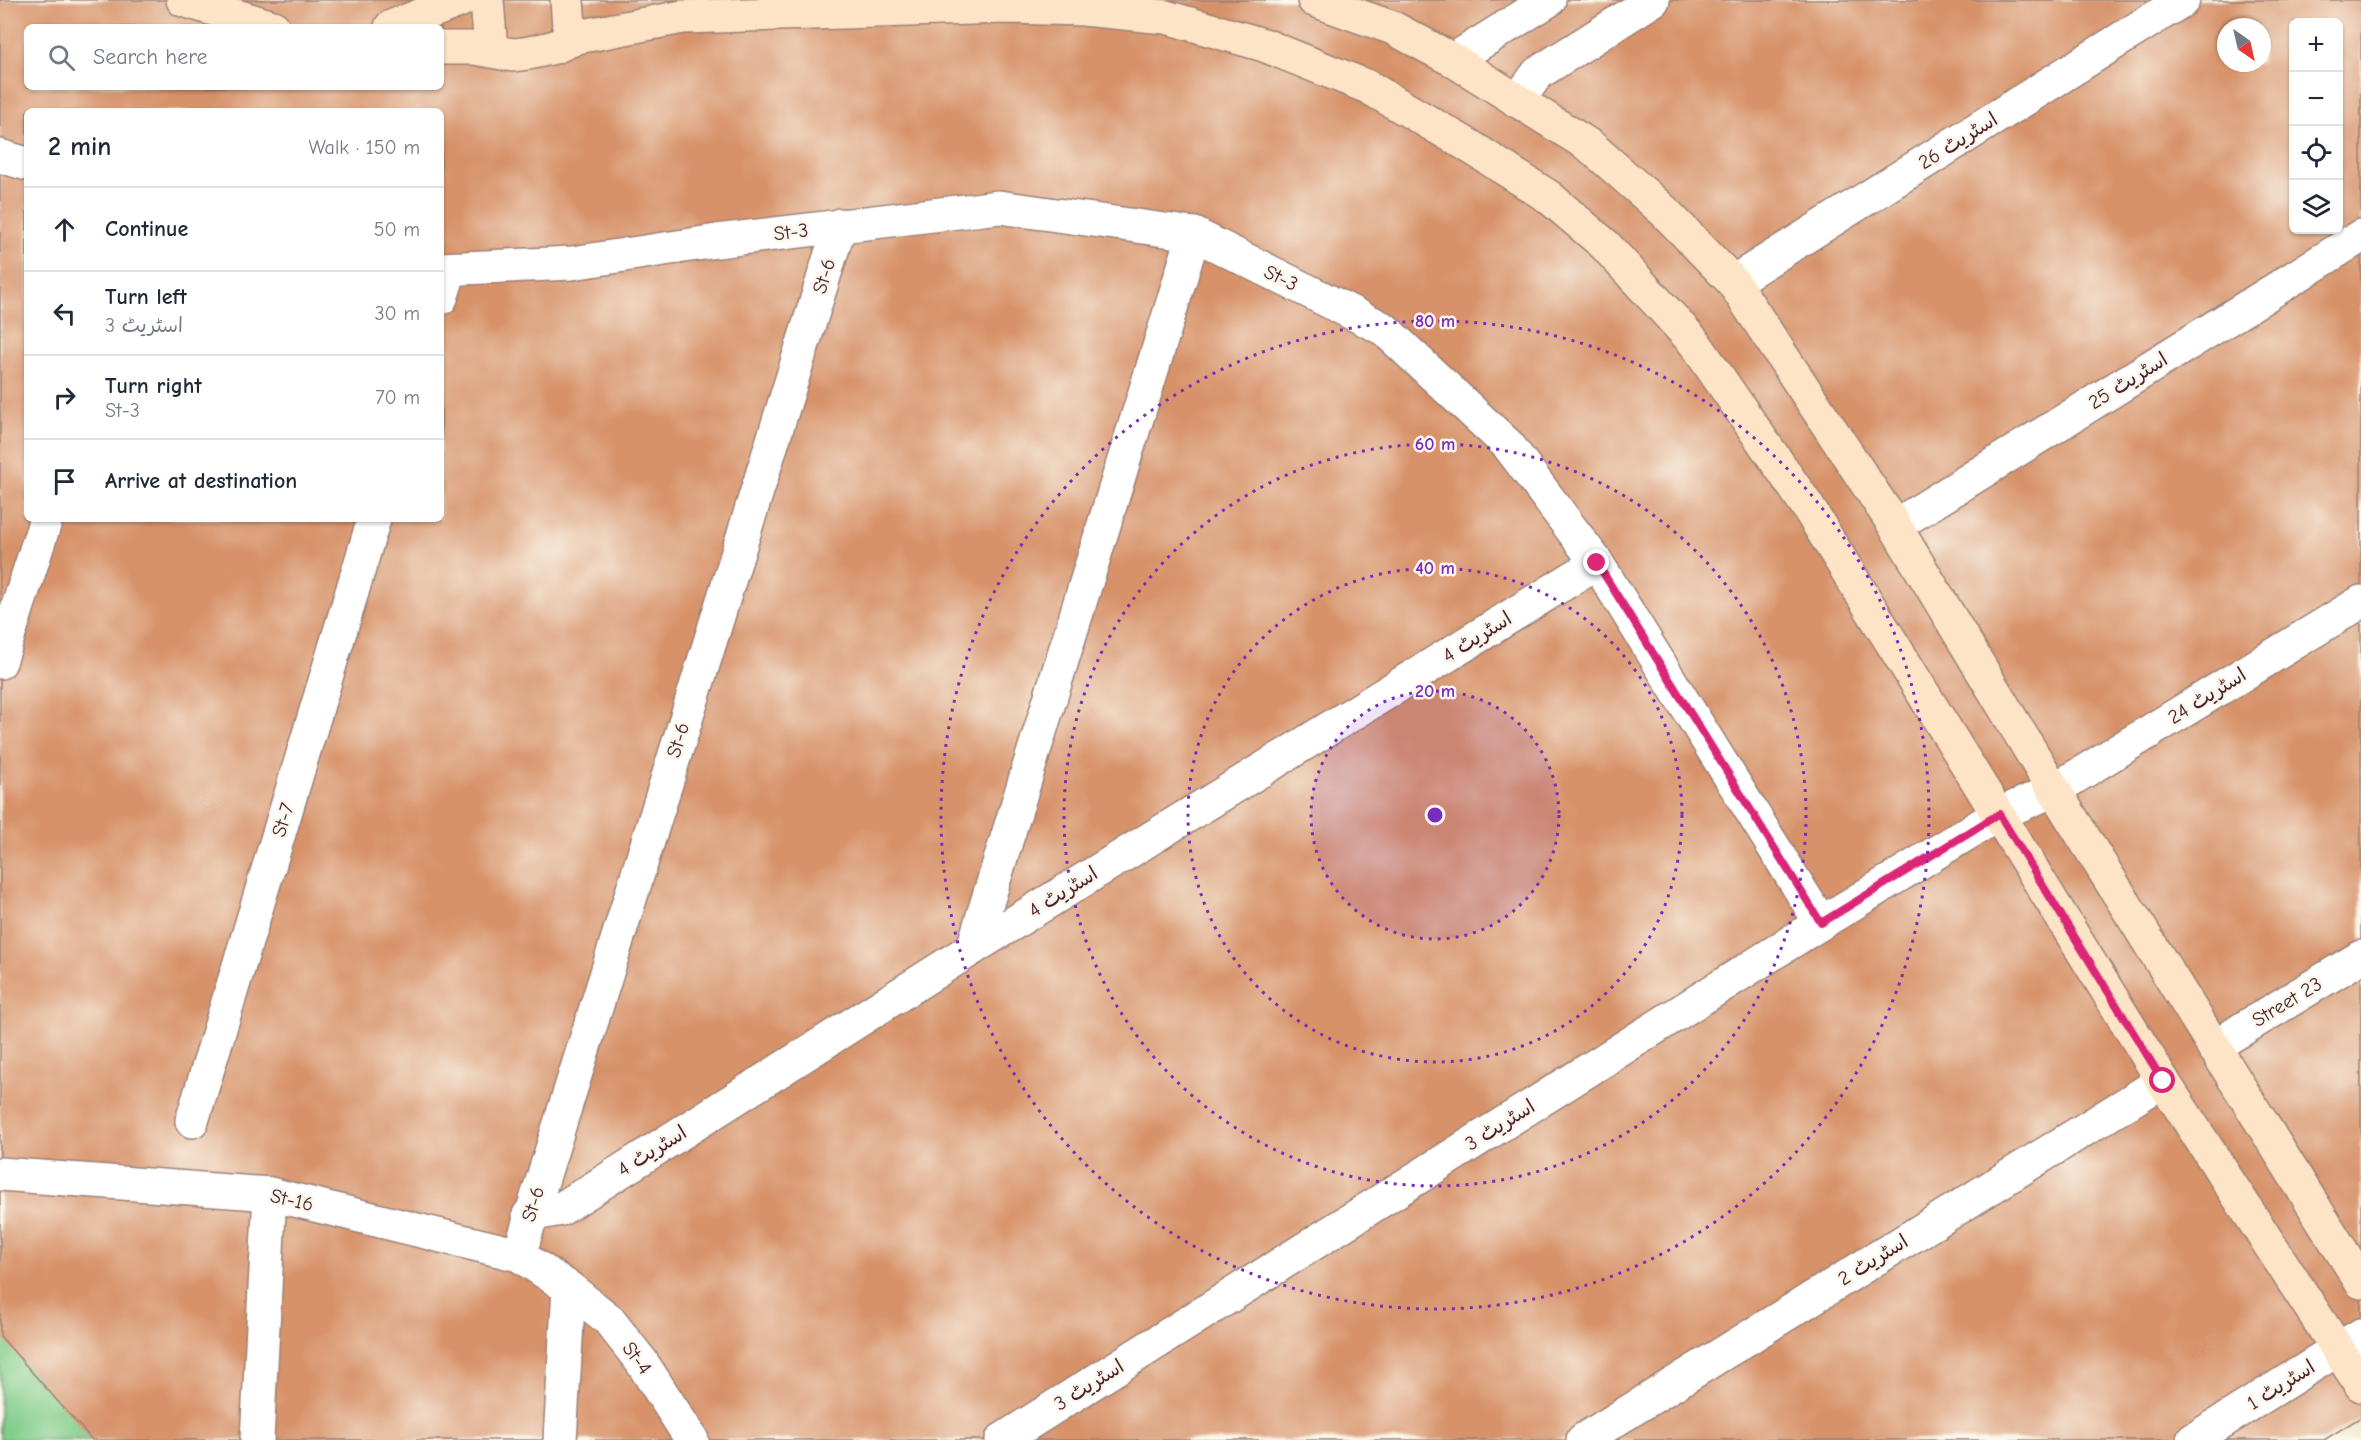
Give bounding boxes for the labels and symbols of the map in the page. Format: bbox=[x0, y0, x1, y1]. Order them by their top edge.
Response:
north arrow bbox=[2217, 18, 2271, 72]
street label: اسٹریٹ 26 bbox=[1914, 108, 2002, 174]
street label: St-3 bbox=[772, 218, 810, 246]
street label: St-6 bbox=[808, 256, 840, 296]
street label: St-3 bbox=[1260, 260, 1302, 296]
text: 80 m bbox=[1415, 311, 1455, 332]
street label: اسٹریٹ 25 bbox=[2084, 348, 2172, 414]
text: 60 m bbox=[1415, 434, 1455, 455]
route end bbox=[1583, 549, 1609, 575]
text: 40 m bbox=[1415, 558, 1455, 579]
street label: اسٹریٹ 4 bbox=[1438, 607, 1516, 667]
street label: اسٹریٹ 24 bbox=[2164, 663, 2250, 729]
text: 20 m bbox=[1415, 681, 1455, 702]
street label: St-6 bbox=[662, 720, 694, 760]
street label: St-7 bbox=[267, 800, 299, 840]
centre of rings bbox=[1425, 805, 1445, 825]
street label: اسٹریٹ 4 bbox=[1024, 862, 1102, 922]
street label: Street 23 bbox=[2248, 972, 2326, 1032]
route start bbox=[2149, 1067, 2175, 1093]
street label: اسٹریٹ 3 bbox=[1461, 1095, 1539, 1155]
street label: اسٹریٹ 4 bbox=[613, 1121, 691, 1181]
street label: St-16 bbox=[268, 1184, 316, 1216]
street label: St-6 bbox=[517, 1184, 549, 1224]
street label: اسٹریٹ 2 bbox=[1834, 1230, 1912, 1290]
street label: St-4 bbox=[618, 1337, 656, 1379]
street label: اسٹریٹ 3 bbox=[1050, 1355, 1128, 1415]
street label: اسٹریٹ 1 bbox=[2243, 1355, 2319, 1415]

